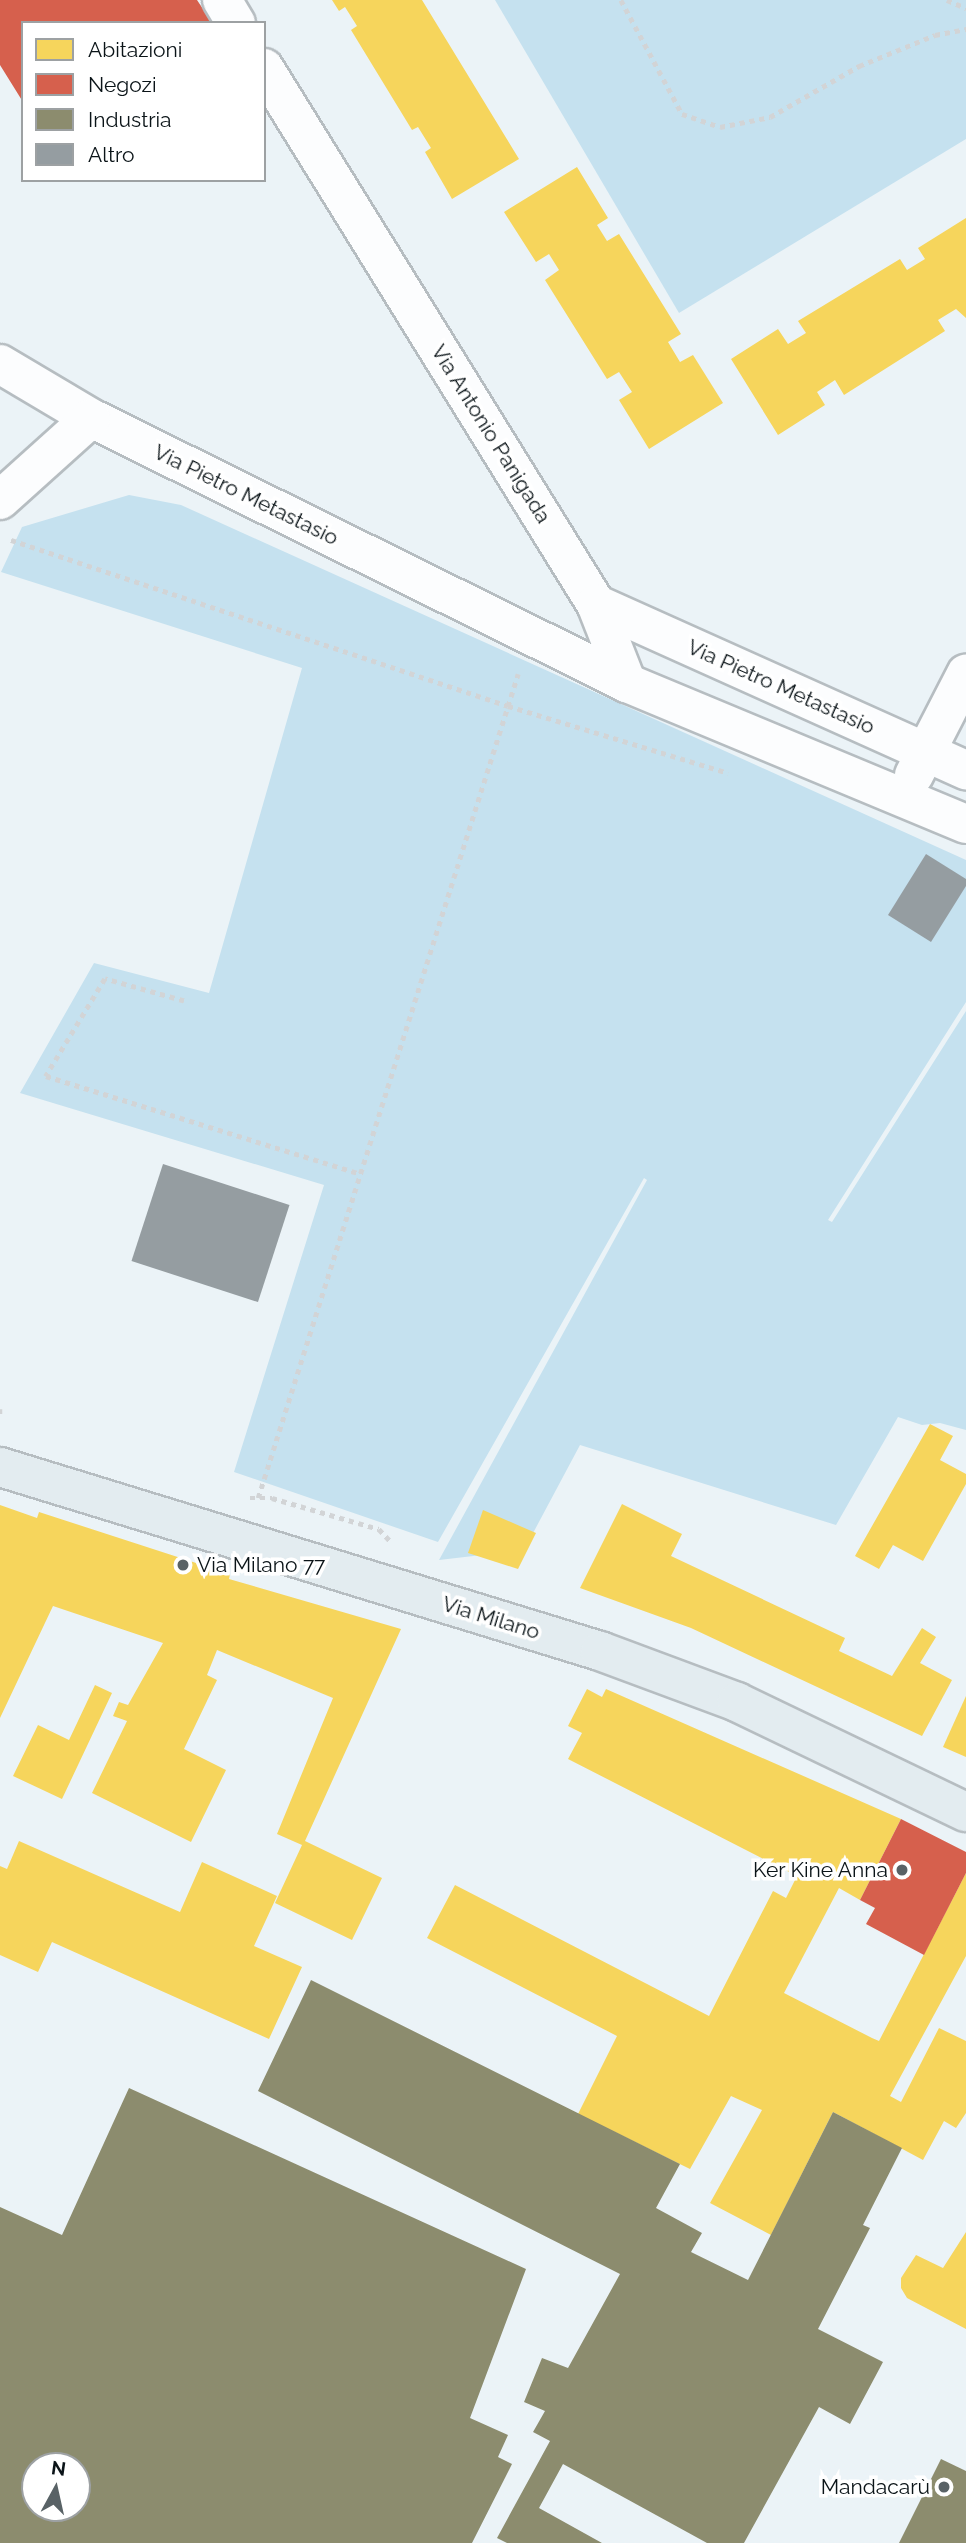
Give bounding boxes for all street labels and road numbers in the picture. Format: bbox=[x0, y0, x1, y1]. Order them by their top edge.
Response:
street label: Via Antonio Panigada bbox=[426, 340, 556, 528]
street label: Via Pietro Metastasio bbox=[150, 439, 342, 551]
street label: Via Pietro Metastasio bbox=[684, 634, 878, 740]
street label: Via Milano bbox=[439, 1591, 543, 1645]

